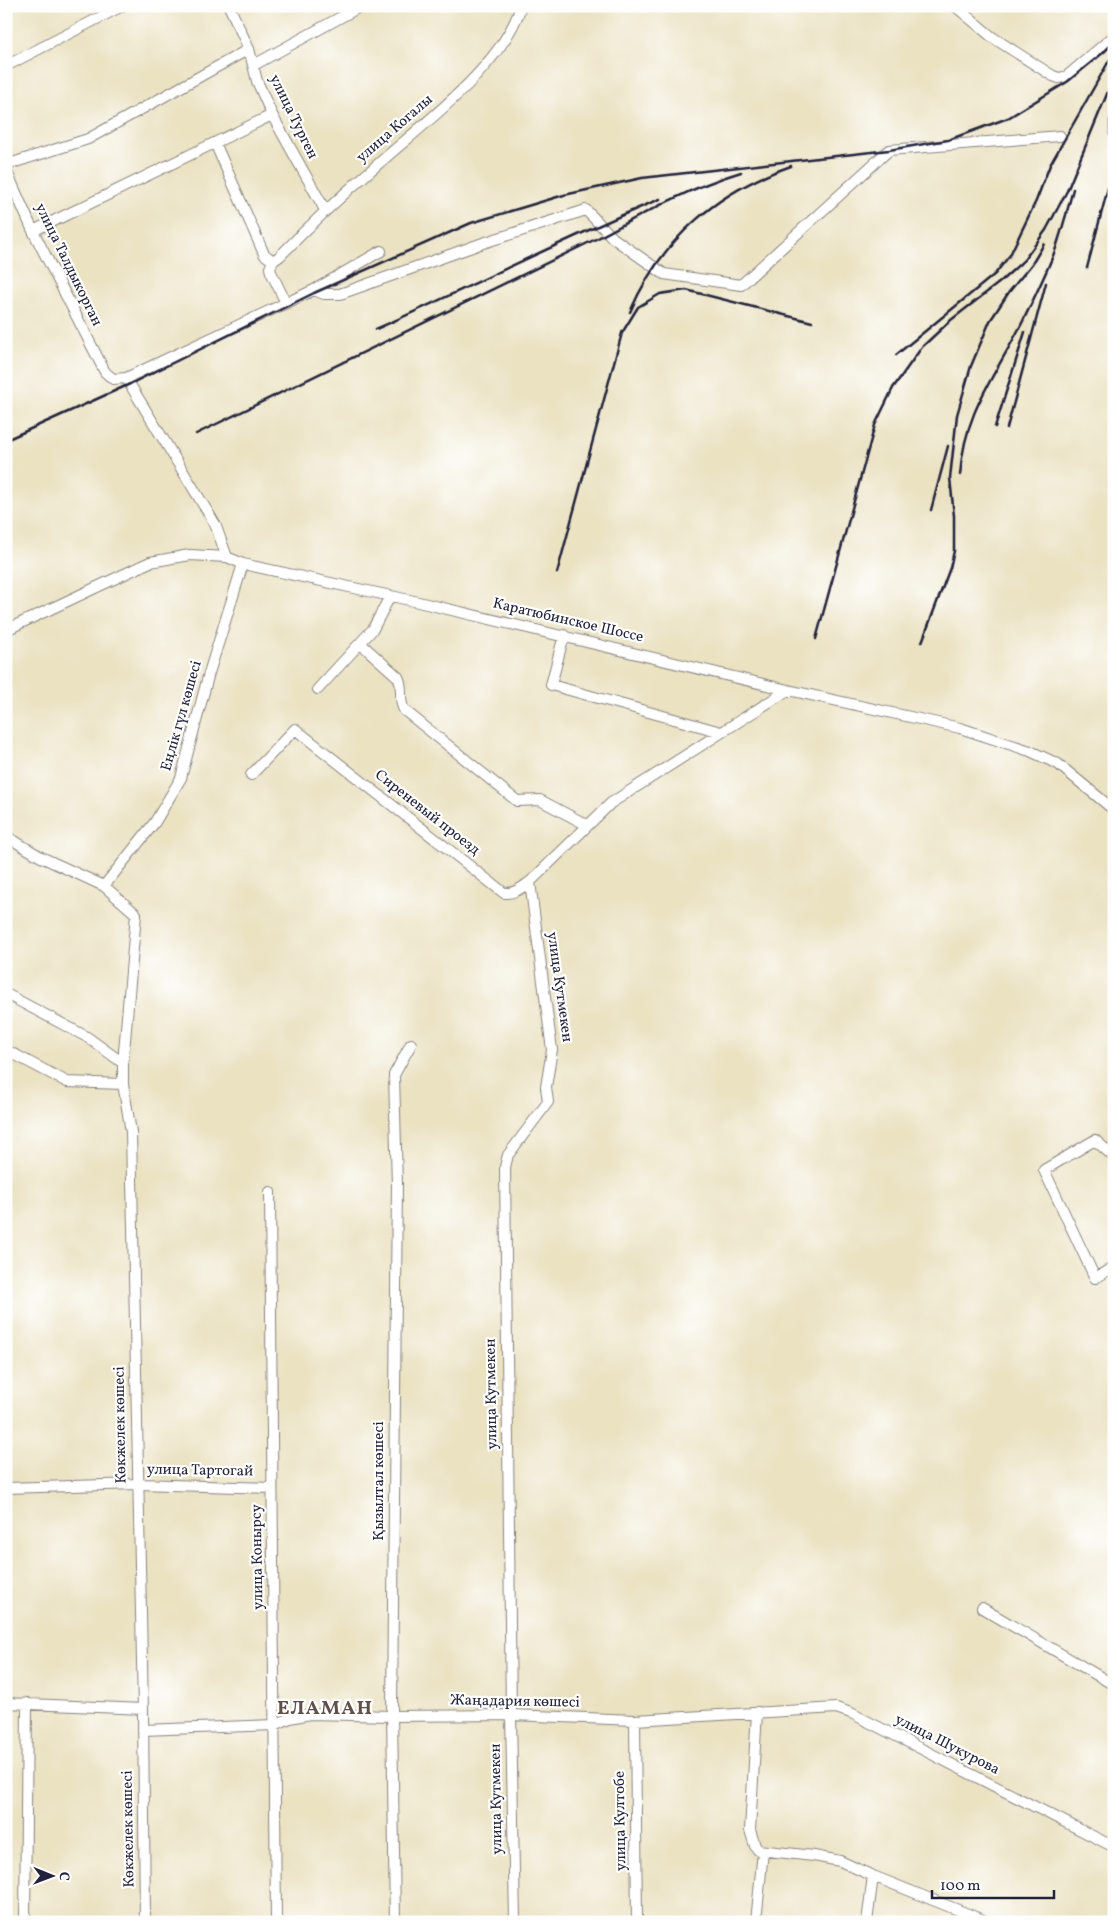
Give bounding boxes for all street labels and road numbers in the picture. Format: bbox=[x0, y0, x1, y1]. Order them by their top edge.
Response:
street label: улица Турген bbox=[263, 71, 323, 163]
street label: улица Когалы bbox=[352, 90, 438, 168]
street label: улица Талдыкорган bbox=[29, 200, 107, 330]
street label: Каратюбинское Шоссе bbox=[491, 593, 645, 649]
street label: Еңлік гүл көшесі bbox=[156, 658, 208, 774]
street label: Сиреневый проезд bbox=[370, 765, 485, 861]
street label: улица Кутмекен bbox=[541, 931, 577, 1043]
street label: улица Кутмекен bbox=[481, 1338, 503, 1450]
street label: Көкжелек көшесі bbox=[109, 1366, 133, 1484]
street label: Қызылтал көшесі bbox=[369, 1421, 390, 1541]
street label: улица Тартогай bbox=[147, 1460, 253, 1482]
street label: улица Конырсу bbox=[247, 1504, 269, 1610]
street label: Жаңадария көшесі bbox=[450, 1690, 580, 1714]
street label: улица Шукурова bbox=[891, 1709, 1003, 1781]
street label: улица Кутмекен bbox=[486, 1743, 508, 1855]
street label: Көкжелек көшесі bbox=[117, 1770, 141, 1888]
street label: улица Култобе bbox=[610, 1771, 632, 1871]

